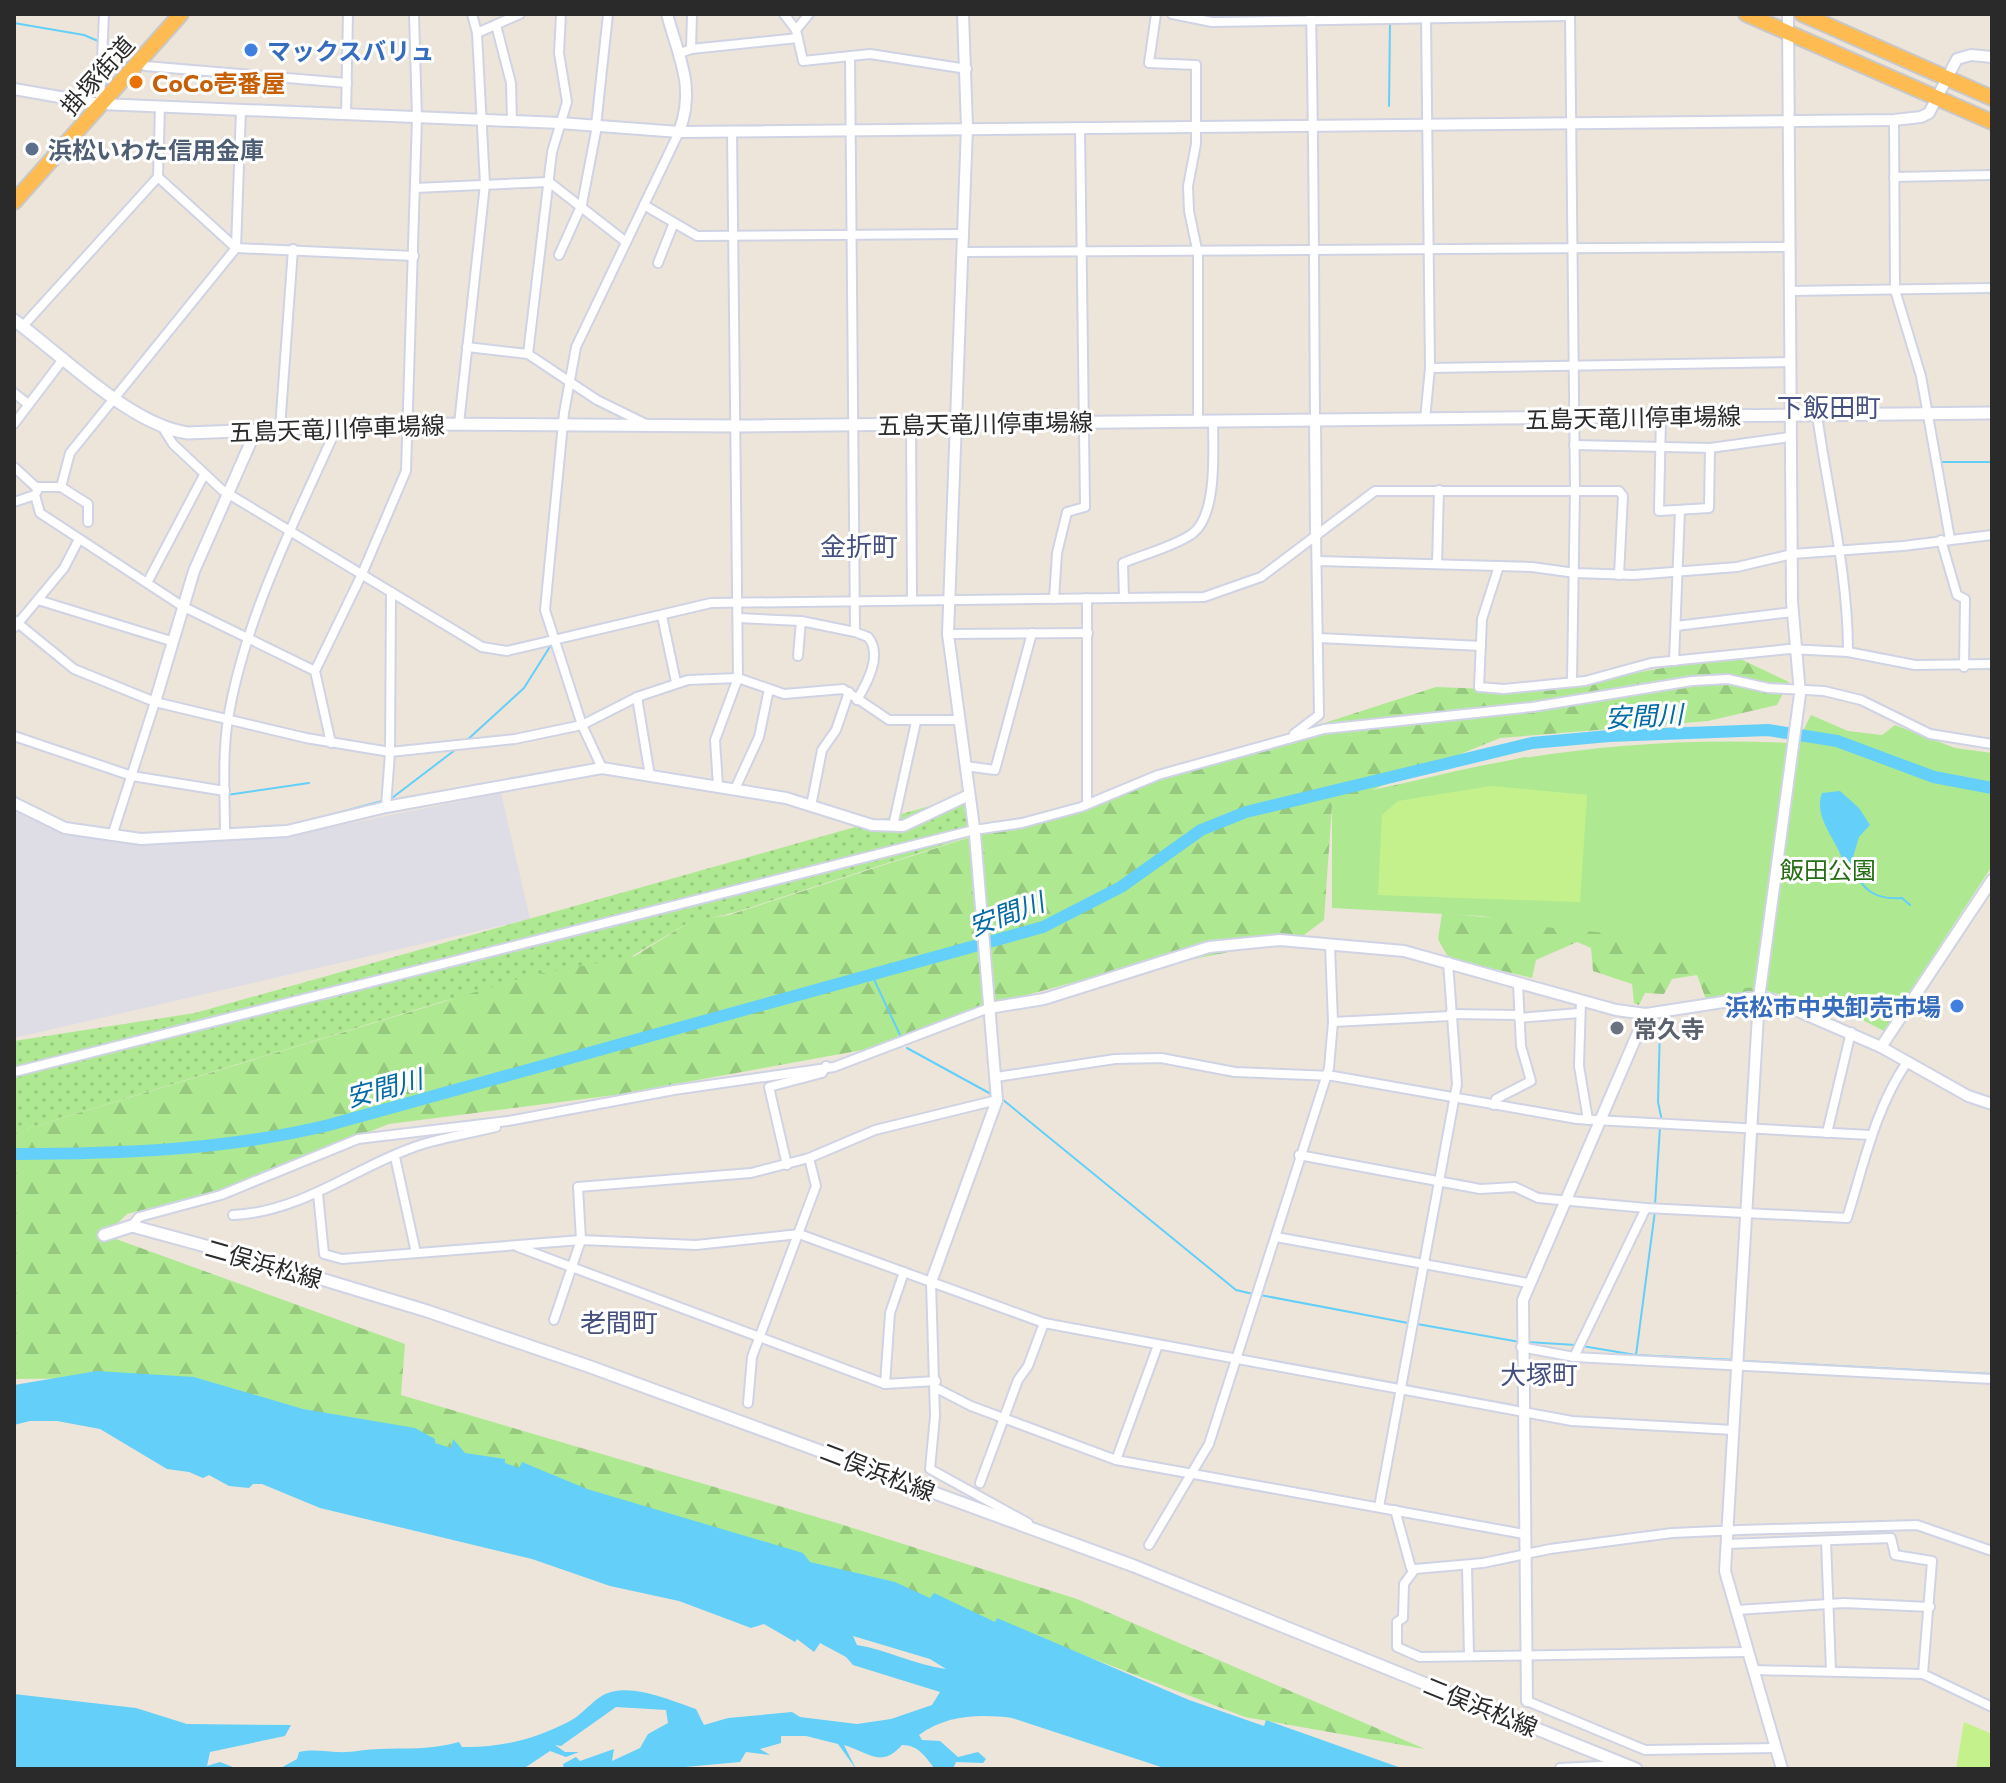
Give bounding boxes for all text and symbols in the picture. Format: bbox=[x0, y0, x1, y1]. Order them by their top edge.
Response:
street label: 掛塚街道 bbox=[54, 30, 140, 120]
place label: マックスバリュ bbox=[267, 36, 434, 65]
marker: マックスバリュ bbox=[242, 41, 260, 59]
place label: CoCo壱番屋 bbox=[152, 68, 286, 97]
marker: CoCo壱番屋 bbox=[127, 73, 145, 91]
place label: 浜松いわた信用金庫 bbox=[48, 135, 264, 164]
marker: 浜松いわた信用金庫 bbox=[23, 140, 41, 158]
district label: 下飯田町 bbox=[1777, 391, 1881, 422]
street label: 五島天竜川停車場線 bbox=[1525, 401, 1741, 433]
street label: 五島天竜川停車場線 bbox=[877, 407, 1093, 439]
street label: 五島天竜川停車場線 bbox=[229, 410, 445, 446]
district label: 金折町 bbox=[820, 530, 898, 561]
water label: 安間川 bbox=[1604, 697, 1687, 733]
park label: 飯田公園 bbox=[1780, 855, 1876, 884]
water label: 安間川 bbox=[964, 884, 1051, 941]
place label: 浜松市中央卸売市場 bbox=[1725, 992, 1941, 1021]
marker: 浜松市中央卸売市場 bbox=[1948, 997, 1966, 1015]
place label: 常久寺 bbox=[1633, 1014, 1705, 1043]
marker: 常久寺 bbox=[1608, 1019, 1626, 1037]
water label: 安間川 bbox=[342, 1061, 429, 1112]
street label: 二俣浜松線 bbox=[202, 1233, 326, 1293]
district label: 老間町 bbox=[580, 1306, 658, 1337]
district label: 大塚町 bbox=[1500, 1358, 1578, 1389]
street label: 二俣浜松線 bbox=[817, 1436, 939, 1506]
street label: 二俣浜松線 bbox=[1420, 1670, 1542, 1742]

